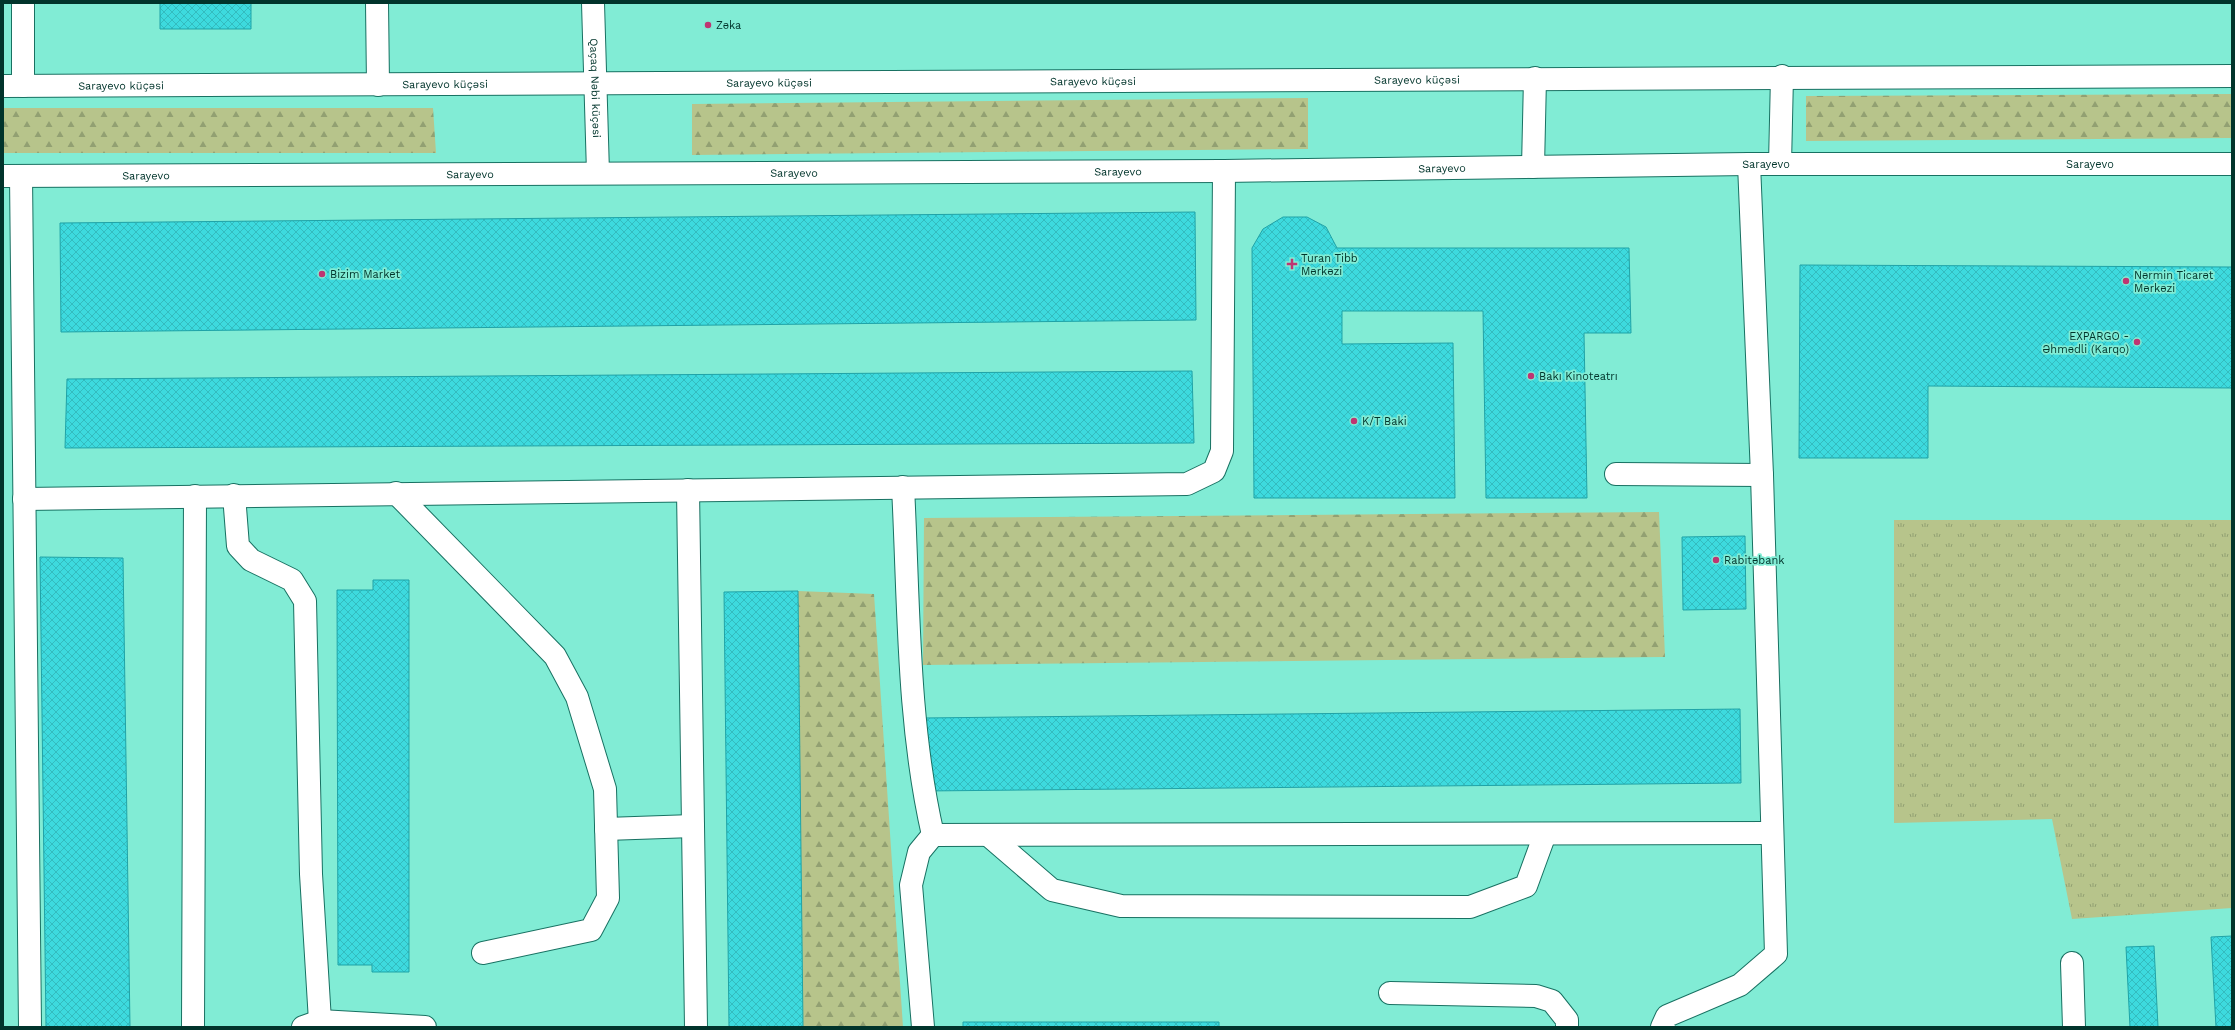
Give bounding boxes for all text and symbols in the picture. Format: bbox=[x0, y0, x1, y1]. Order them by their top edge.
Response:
place label: Zəka bbox=[716, 19, 741, 32]
marker: Zəka bbox=[703, 20, 713, 30]
street label: Qaçaq Nəbi küçəsi bbox=[587, 38, 603, 138]
street label: Sarayevo küçəsi bbox=[1374, 73, 1460, 87]
street label: Sarayevo küçəsi bbox=[1050, 75, 1136, 88]
street label: Sarayevo küçəsi bbox=[726, 76, 812, 90]
street label: Sarayevo küçəsi bbox=[402, 78, 488, 91]
street label: Sarayevo küçəsi bbox=[78, 79, 164, 93]
street label: Sarayevo bbox=[1742, 158, 1790, 171]
street label: Sarayevo bbox=[2066, 158, 2114, 171]
street label: Sarayevo bbox=[1418, 162, 1466, 175]
street label: Sarayevo bbox=[1094, 165, 1142, 179]
street label: Sarayevo bbox=[770, 167, 818, 180]
street label: Sarayevo bbox=[446, 168, 494, 181]
street label: Sarayevo bbox=[122, 169, 170, 183]
place label: Turan Tibb Mərkəzi bbox=[1301, 252, 1358, 278]
marker: Turan Tibb Mərkəzi bbox=[1286, 258, 1298, 270]
place label: Bizim Market bbox=[330, 268, 400, 281]
marker: Bizim Market bbox=[317, 269, 327, 279]
place label: Nərmin Ticarət Mərkəzi bbox=[2134, 269, 2214, 295]
marker: Nərmin Ticarət Mərkəzi bbox=[2121, 276, 2131, 286]
place label: EXPARGO - Əhmədli (Karqo) bbox=[2043, 330, 2129, 356]
marker: EXPARGO - Əhmədli (Karqo) bbox=[2132, 337, 2142, 347]
place label: Bakı Kinoteatrı bbox=[1539, 370, 1618, 383]
marker: Bakı Kinoteatrı bbox=[1526, 371, 1536, 381]
place label: K/T Baki bbox=[1362, 415, 1407, 428]
marker: K/T Baki bbox=[1349, 416, 1359, 426]
place label: Rabitəbank bbox=[1724, 554, 1784, 567]
marker: Rabitəbank bbox=[1711, 555, 1721, 565]

